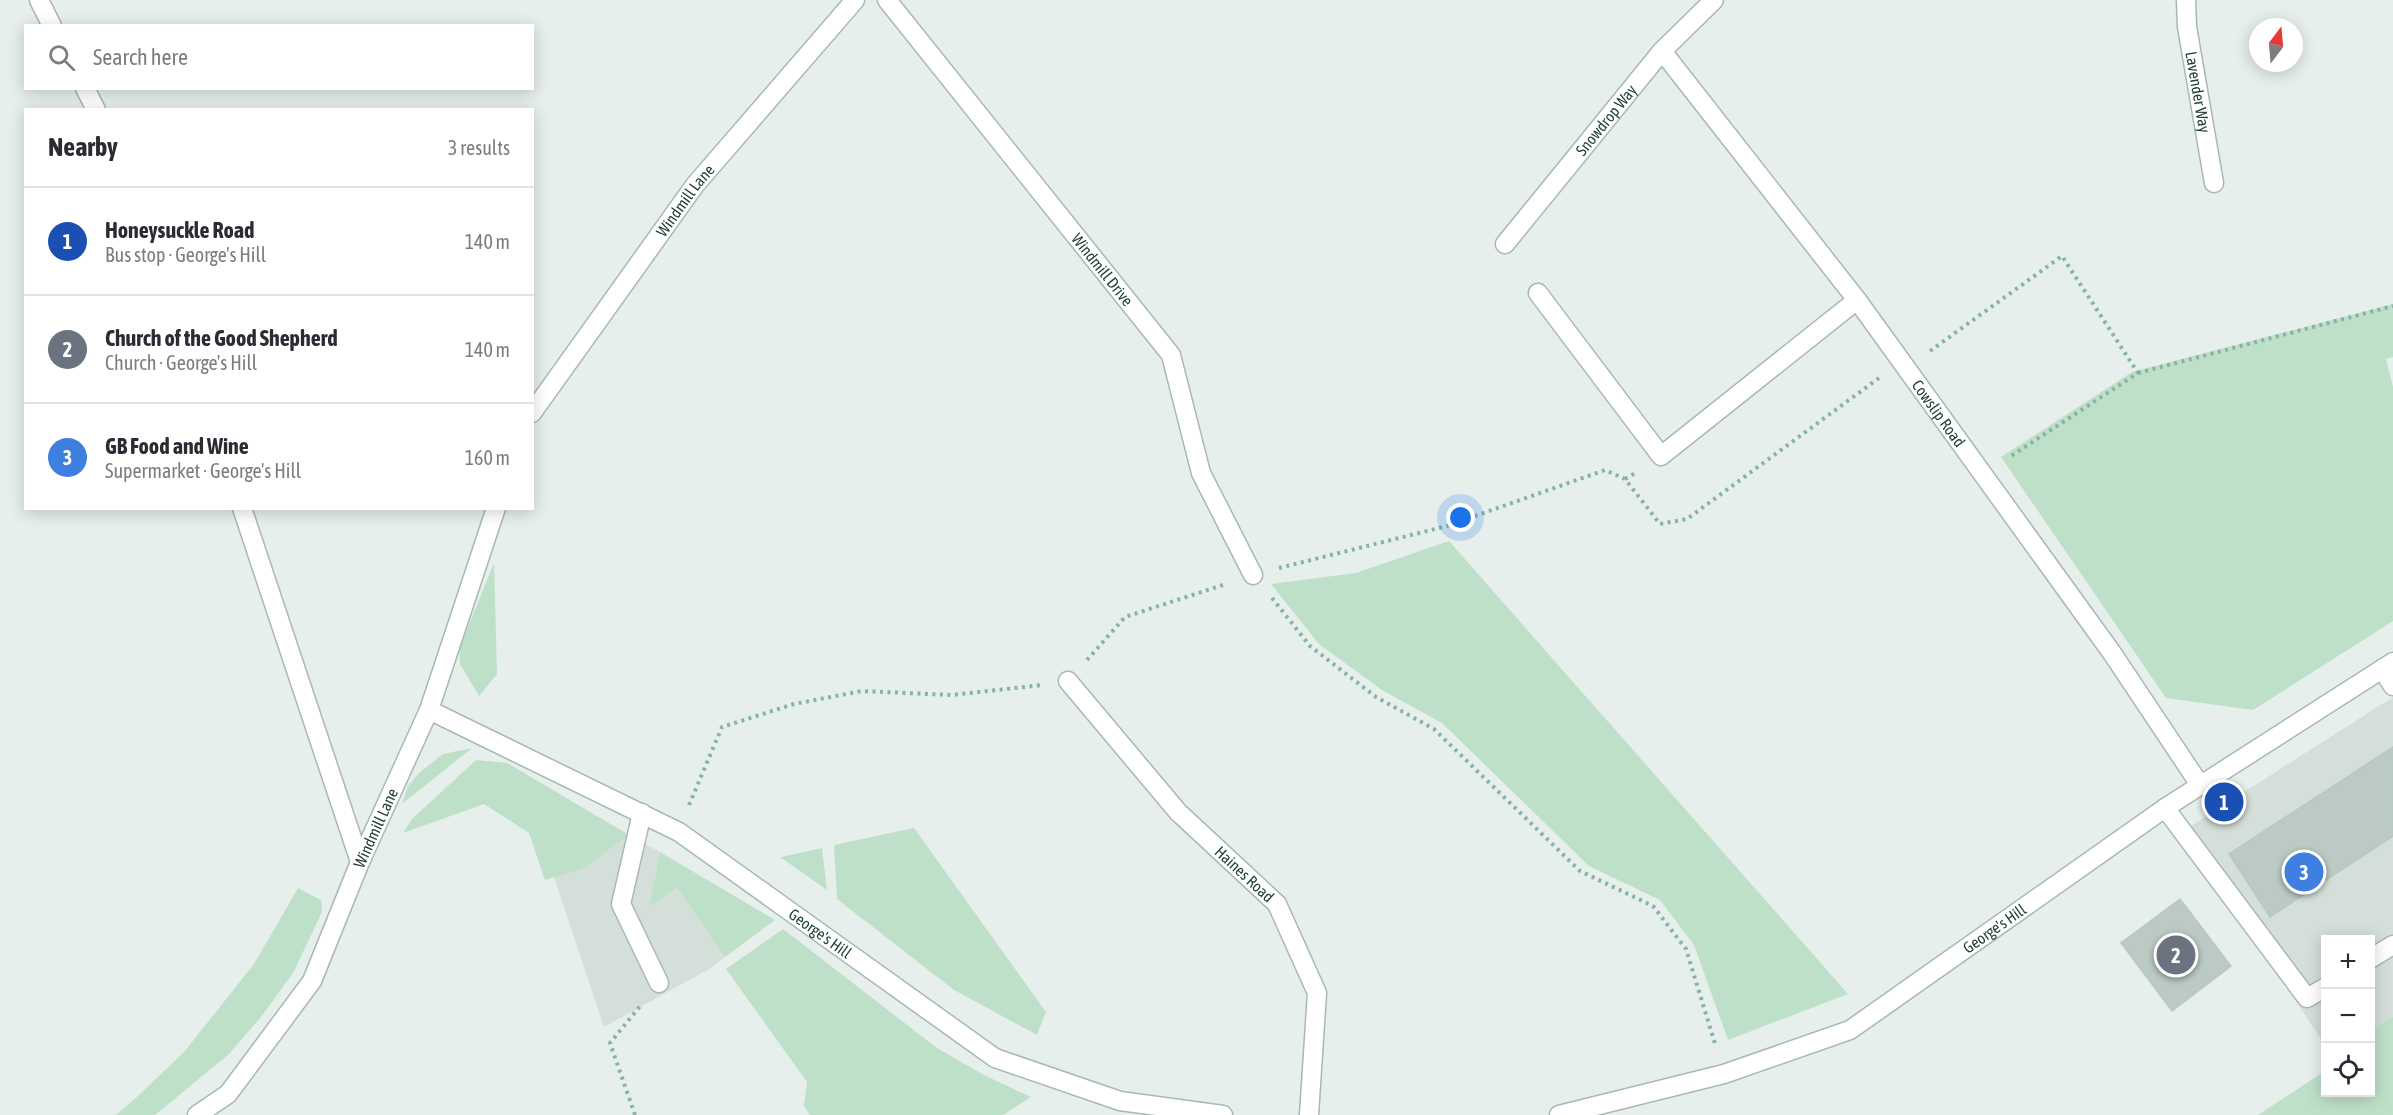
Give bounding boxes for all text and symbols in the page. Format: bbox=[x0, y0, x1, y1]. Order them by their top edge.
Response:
north arrow bbox=[2249, 18, 2303, 72]
search box bbox=[24, 24, 534, 90]
icon: search bbox=[45, 41, 78, 74]
text: Search here bbox=[93, 44, 188, 70]
street label: Lavender Way bbox=[2182, 50, 2214, 135]
street label: Snowdrop Way bbox=[1572, 80, 1641, 159]
text: Nearby bbox=[48, 132, 118, 162]
text: 3 results bbox=[448, 136, 510, 159]
street label: Windmill Lane bbox=[652, 161, 718, 240]
text: Honeysuckle Road bbox=[105, 217, 254, 243]
text: 1 bbox=[63, 230, 72, 253]
text: 140 m bbox=[465, 230, 510, 253]
street label: Windmill Drive bbox=[1068, 230, 1137, 309]
text: Bus stop · George's Hill bbox=[105, 243, 266, 266]
text: Church of the Good Shepherd bbox=[105, 325, 338, 351]
text: 2 bbox=[63, 338, 72, 361]
text: 140 m bbox=[465, 338, 510, 361]
text: Church · George's Hill bbox=[105, 351, 257, 374]
street label: Cowslip Road bbox=[1909, 376, 1969, 450]
text: GB Food and Wine bbox=[105, 433, 249, 459]
text: 3 bbox=[63, 446, 72, 469]
text: 160 m bbox=[465, 446, 510, 469]
text: Supermarket · George's Hill bbox=[105, 459, 301, 482]
your location bbox=[1446, 503, 1475, 532]
pin: 1 bbox=[2204, 780, 2244, 824]
street label: Windmill Lane bbox=[350, 785, 401, 870]
street label: Haines Road bbox=[1211, 842, 1278, 906]
pin: 3 bbox=[2284, 850, 2324, 894]
street label: George's Hill bbox=[1959, 900, 2030, 957]
street label: George's Hill bbox=[786, 905, 856, 962]
pin: 2 bbox=[2156, 932, 2196, 978]
map controls bbox=[2321, 935, 2375, 1097]
button: + bbox=[2321, 935, 2375, 989]
button: − bbox=[2321, 989, 2375, 1043]
button: locate bbox=[2321, 1043, 2375, 1097]

